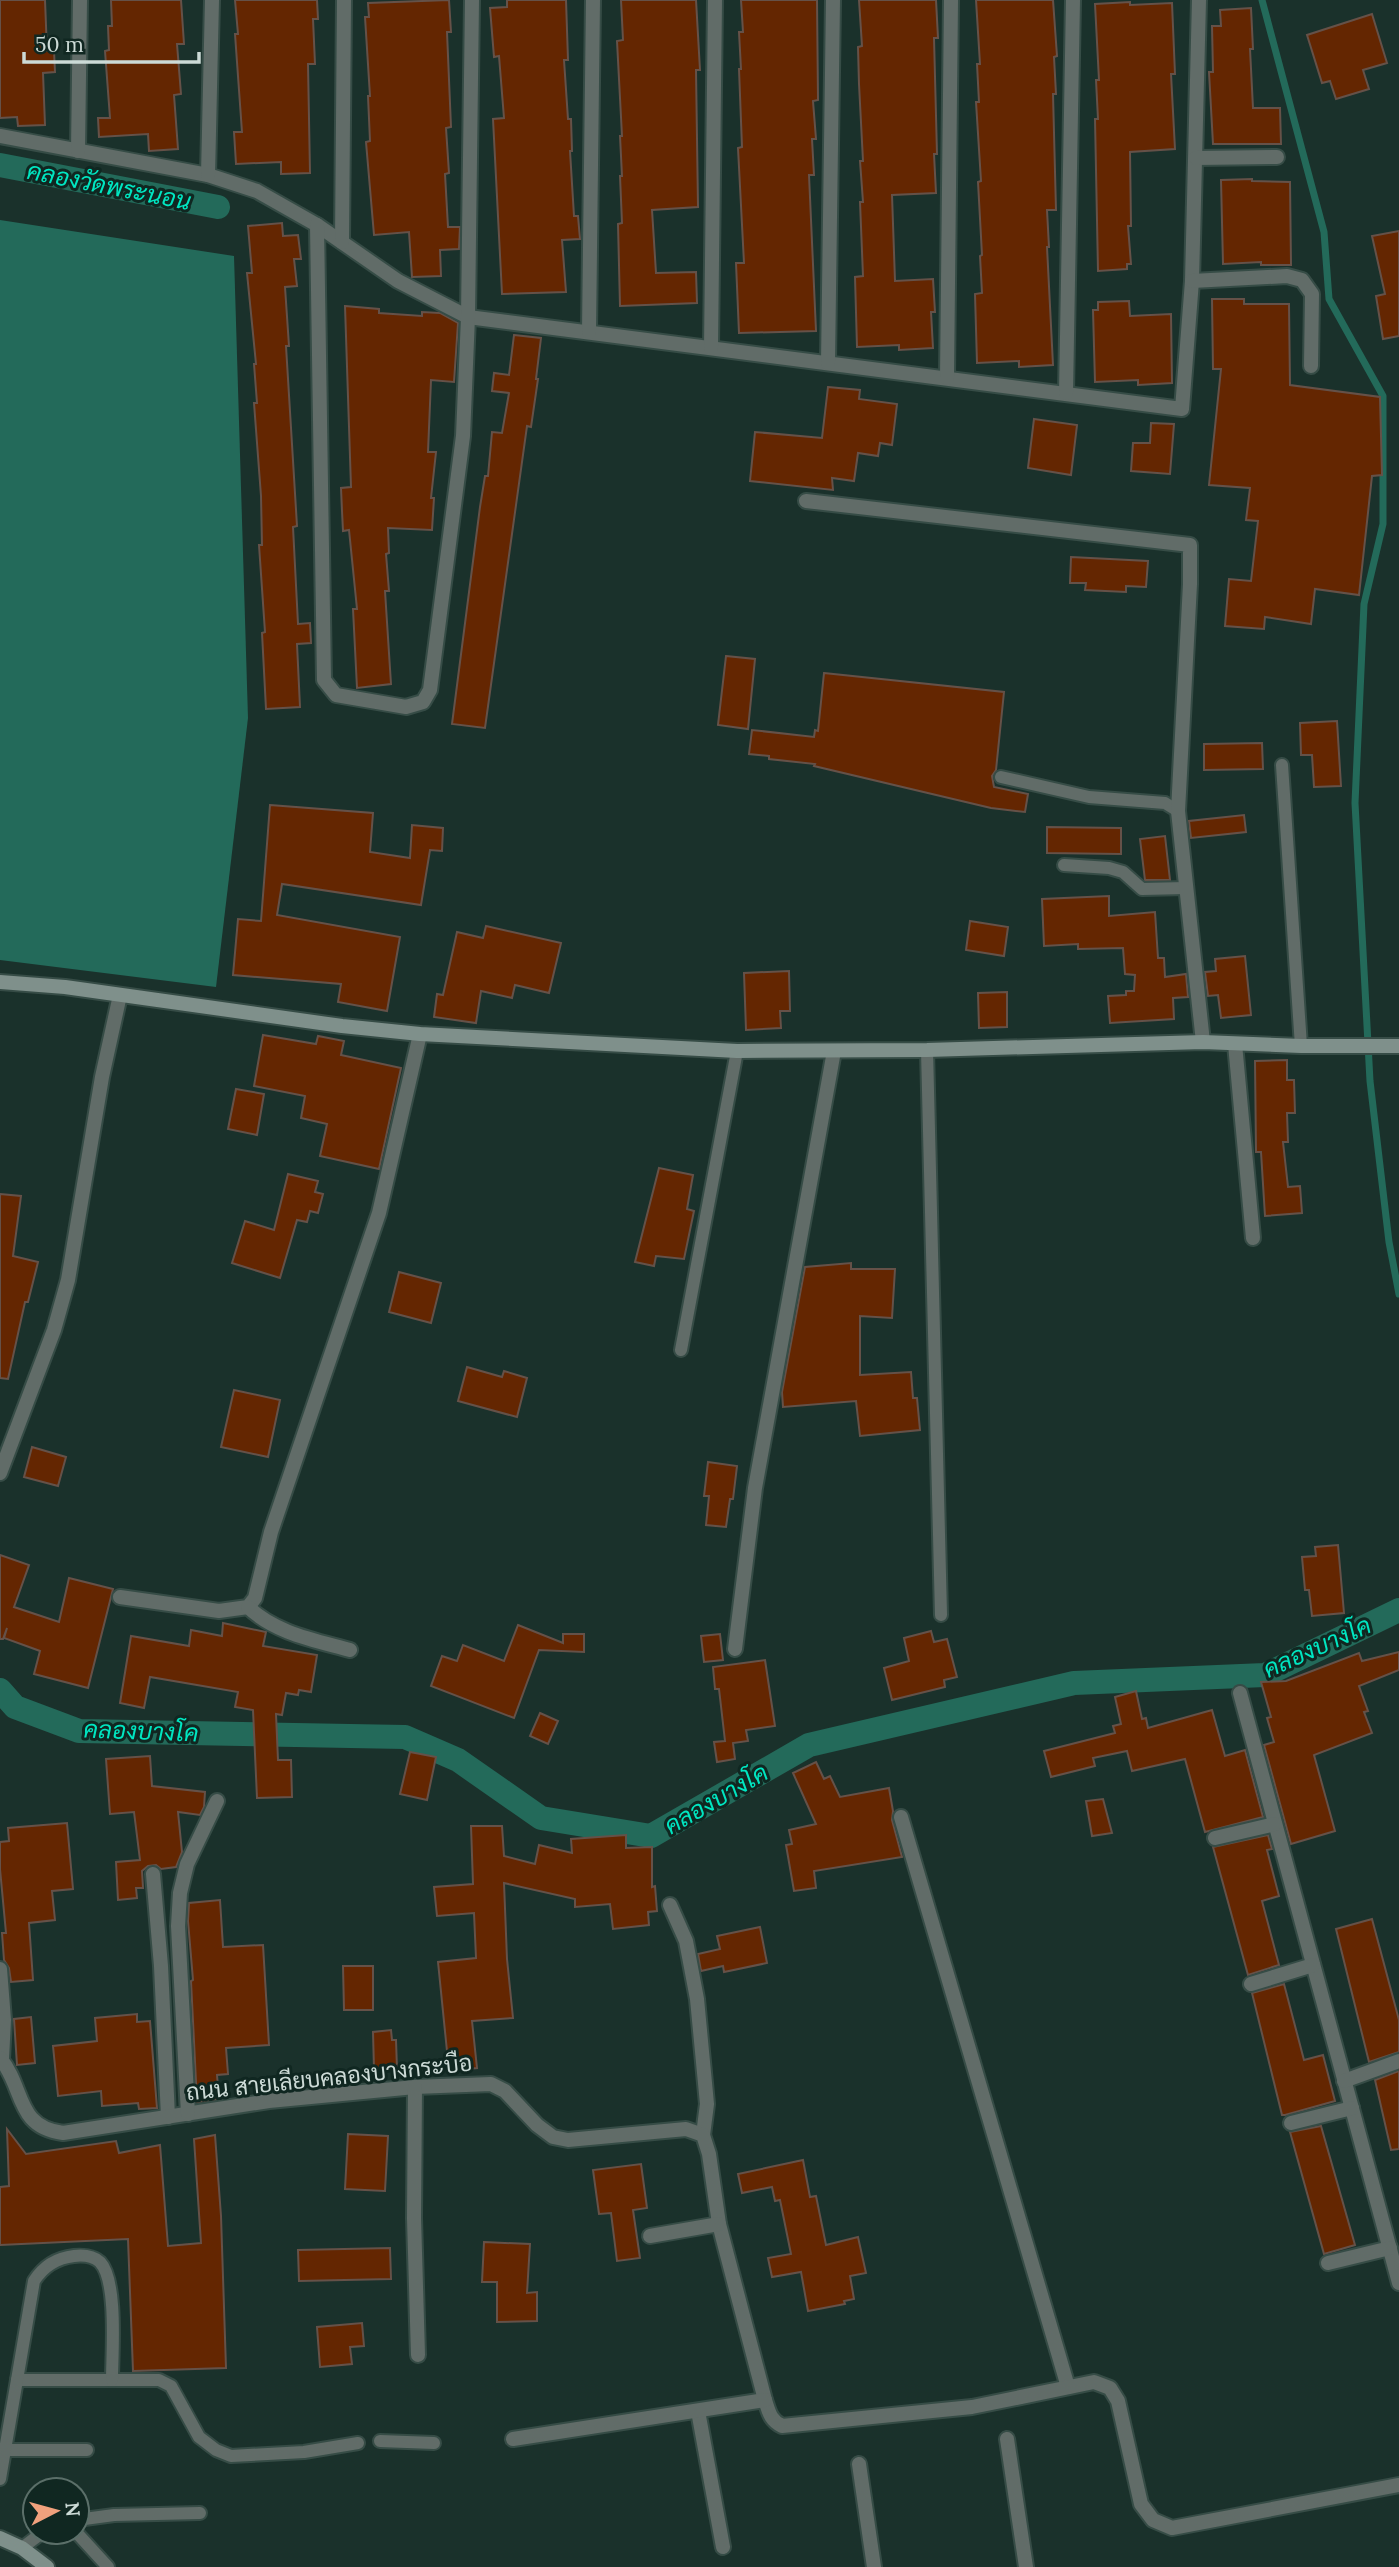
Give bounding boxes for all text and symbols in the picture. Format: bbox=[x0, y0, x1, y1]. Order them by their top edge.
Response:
scale bar bbox=[24, 21, 200, 65]
text: 50 m bbox=[35, 31, 84, 58]
water label: คลองวัดพระนอน bbox=[24, 155, 194, 217]
water label: คลองบางโค bbox=[1258, 1609, 1376, 1685]
water label: คลองบางโค bbox=[83, 1714, 199, 1748]
water label: คลองบางโค bbox=[658, 1757, 774, 1841]
street label: ถนน สายเลียบคลองบางกระบือ bbox=[185, 2048, 473, 2106]
north arrow bbox=[21, 2476, 91, 2546]
text: N bbox=[60, 2501, 86, 2518]

